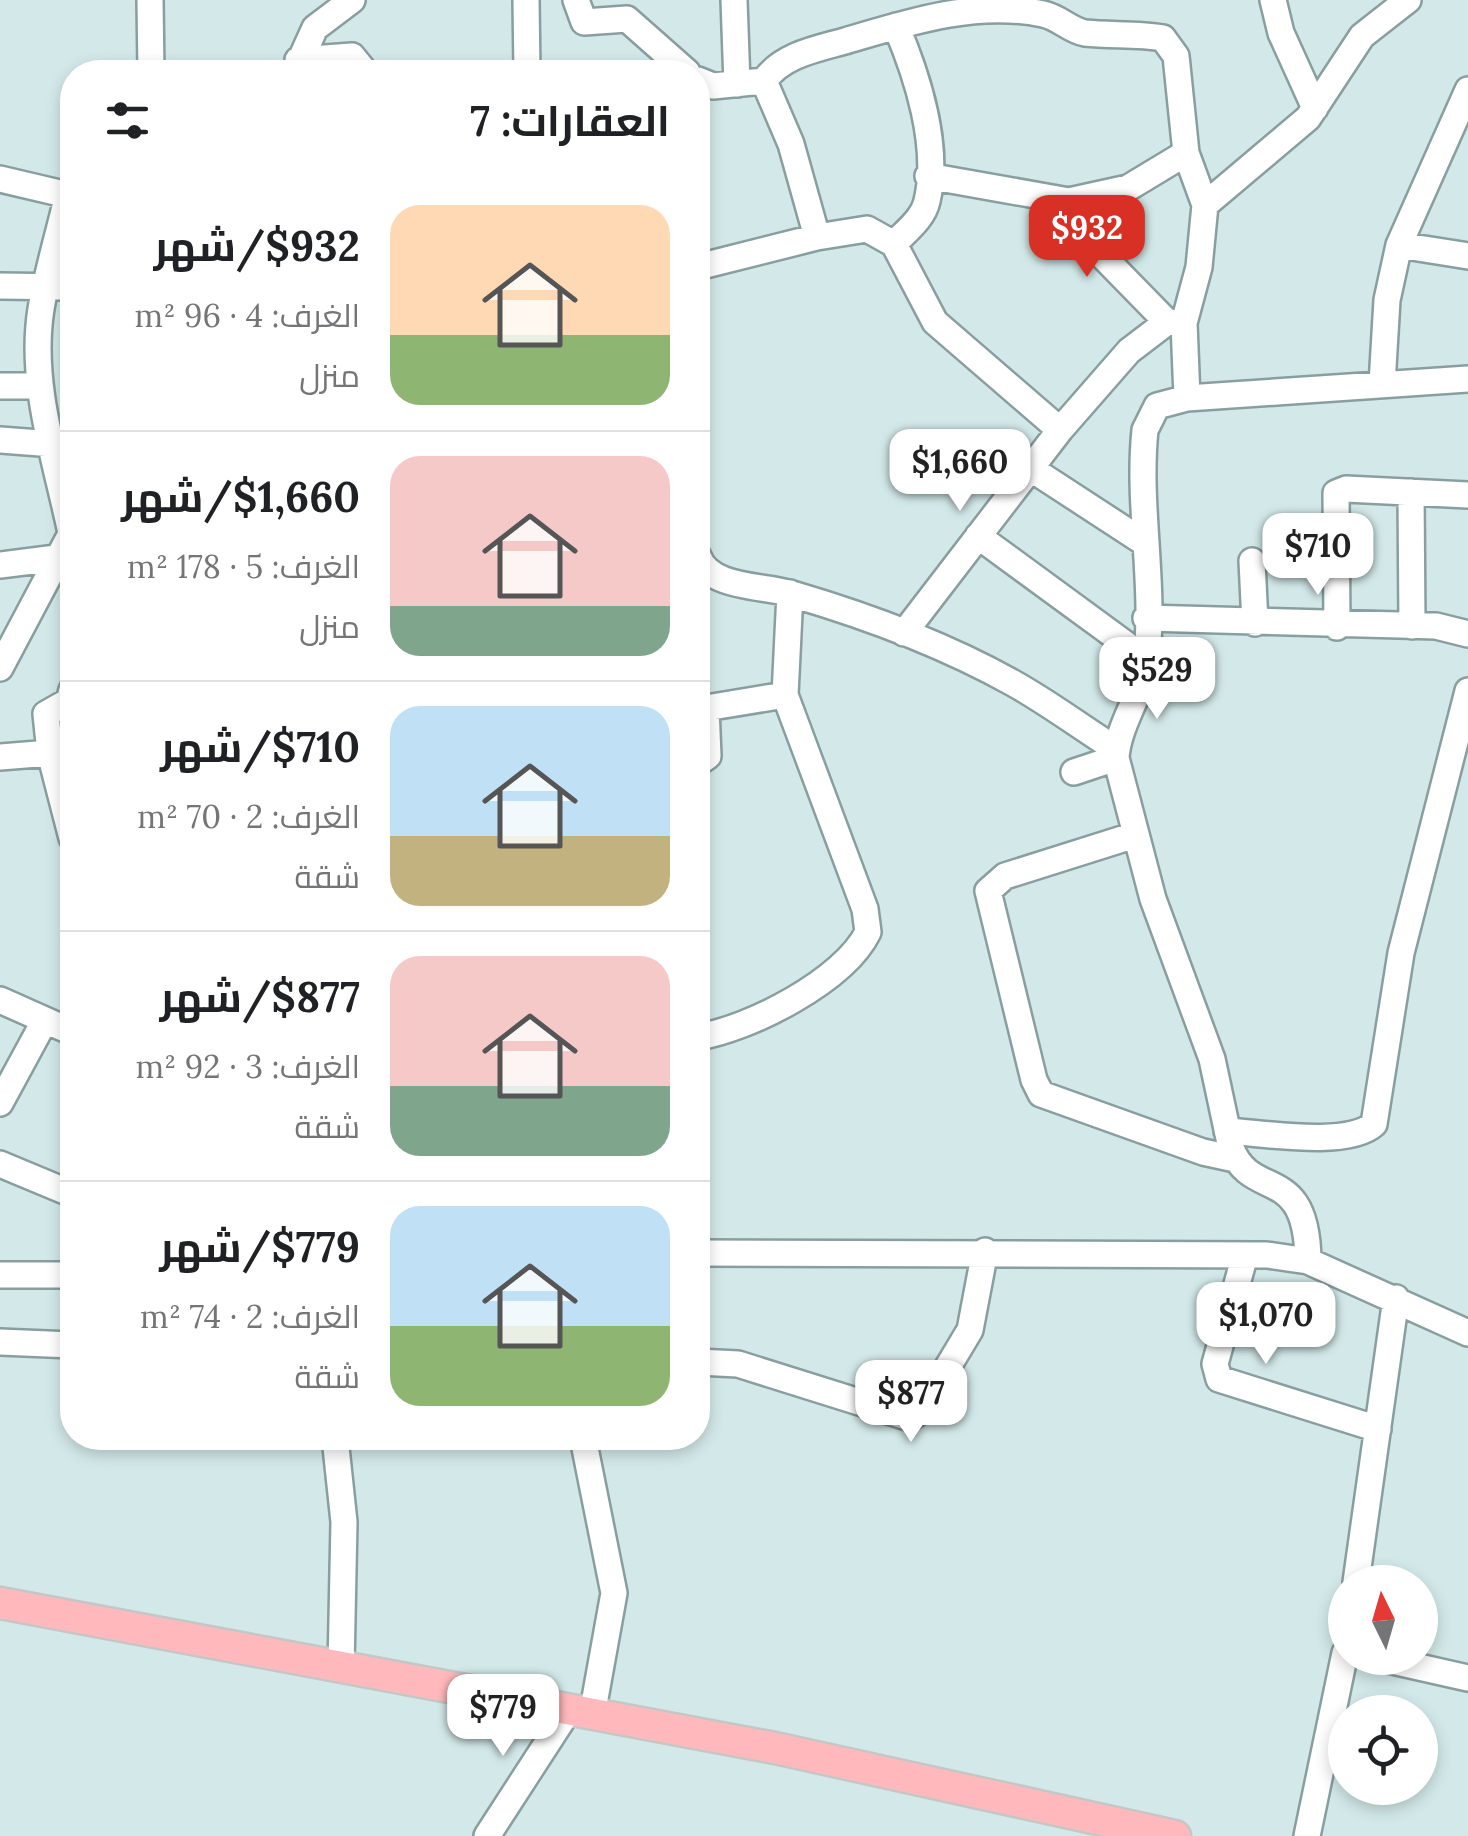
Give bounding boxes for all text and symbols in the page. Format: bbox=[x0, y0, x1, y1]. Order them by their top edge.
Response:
icon: filters bbox=[100, 93, 155, 148]
text: العقارات: 7 bbox=[470, 94, 670, 148]
pin: $932 bbox=[1028, 195, 1146, 280]
text: $932 bbox=[1051, 207, 1123, 248]
text: $932/شهر bbox=[154, 219, 360, 273]
icon: home bbox=[470, 245, 590, 365]
text: الغرف: 4 · 96 m² bbox=[135, 295, 360, 336]
text: منزل bbox=[299, 355, 360, 396]
pin: $1,660 bbox=[879, 429, 1041, 514]
text: $1,660 bbox=[912, 441, 1008, 482]
text: $1,660/شهر bbox=[121, 470, 360, 524]
icon: home bbox=[470, 496, 590, 616]
pin: $710 bbox=[1259, 513, 1377, 598]
text: $710 bbox=[1284, 525, 1352, 566]
text: الغرف: 5 · 178 m² bbox=[127, 546, 360, 587]
text: منزل bbox=[299, 606, 360, 647]
pin: $529 bbox=[1098, 637, 1216, 722]
text: $529 bbox=[1121, 649, 1193, 690]
text: $710/شهر bbox=[160, 720, 360, 774]
icon: home bbox=[470, 746, 590, 866]
text: الغرف: 2 · 70 m² bbox=[137, 796, 360, 837]
text: شقة bbox=[295, 856, 360, 897]
text: $877/شهر bbox=[160, 970, 360, 1024]
icon: home bbox=[470, 996, 590, 1116]
text: الغرف: 3 · 92 m² bbox=[135, 1046, 360, 1087]
text: شقة bbox=[295, 1106, 360, 1147]
text: $779/شهر bbox=[160, 1220, 360, 1274]
icon: home bbox=[470, 1246, 590, 1366]
pin: $1,070 bbox=[1185, 1282, 1347, 1367]
text: $1,070 bbox=[1218, 1294, 1314, 1335]
text: الغرف: 2 · 74 m² bbox=[140, 1296, 360, 1337]
text: شقة bbox=[295, 1356, 360, 1397]
pin: $877 bbox=[852, 1360, 970, 1445]
text: $877 bbox=[877, 1372, 945, 1413]
north arrow bbox=[1328, 1565, 1438, 1675]
map controls bbox=[1328, 1565, 1438, 1805]
pin: $779 bbox=[444, 1674, 562, 1759]
text: $779 bbox=[469, 1686, 537, 1727]
button: locate bbox=[1328, 1695, 1438, 1805]

